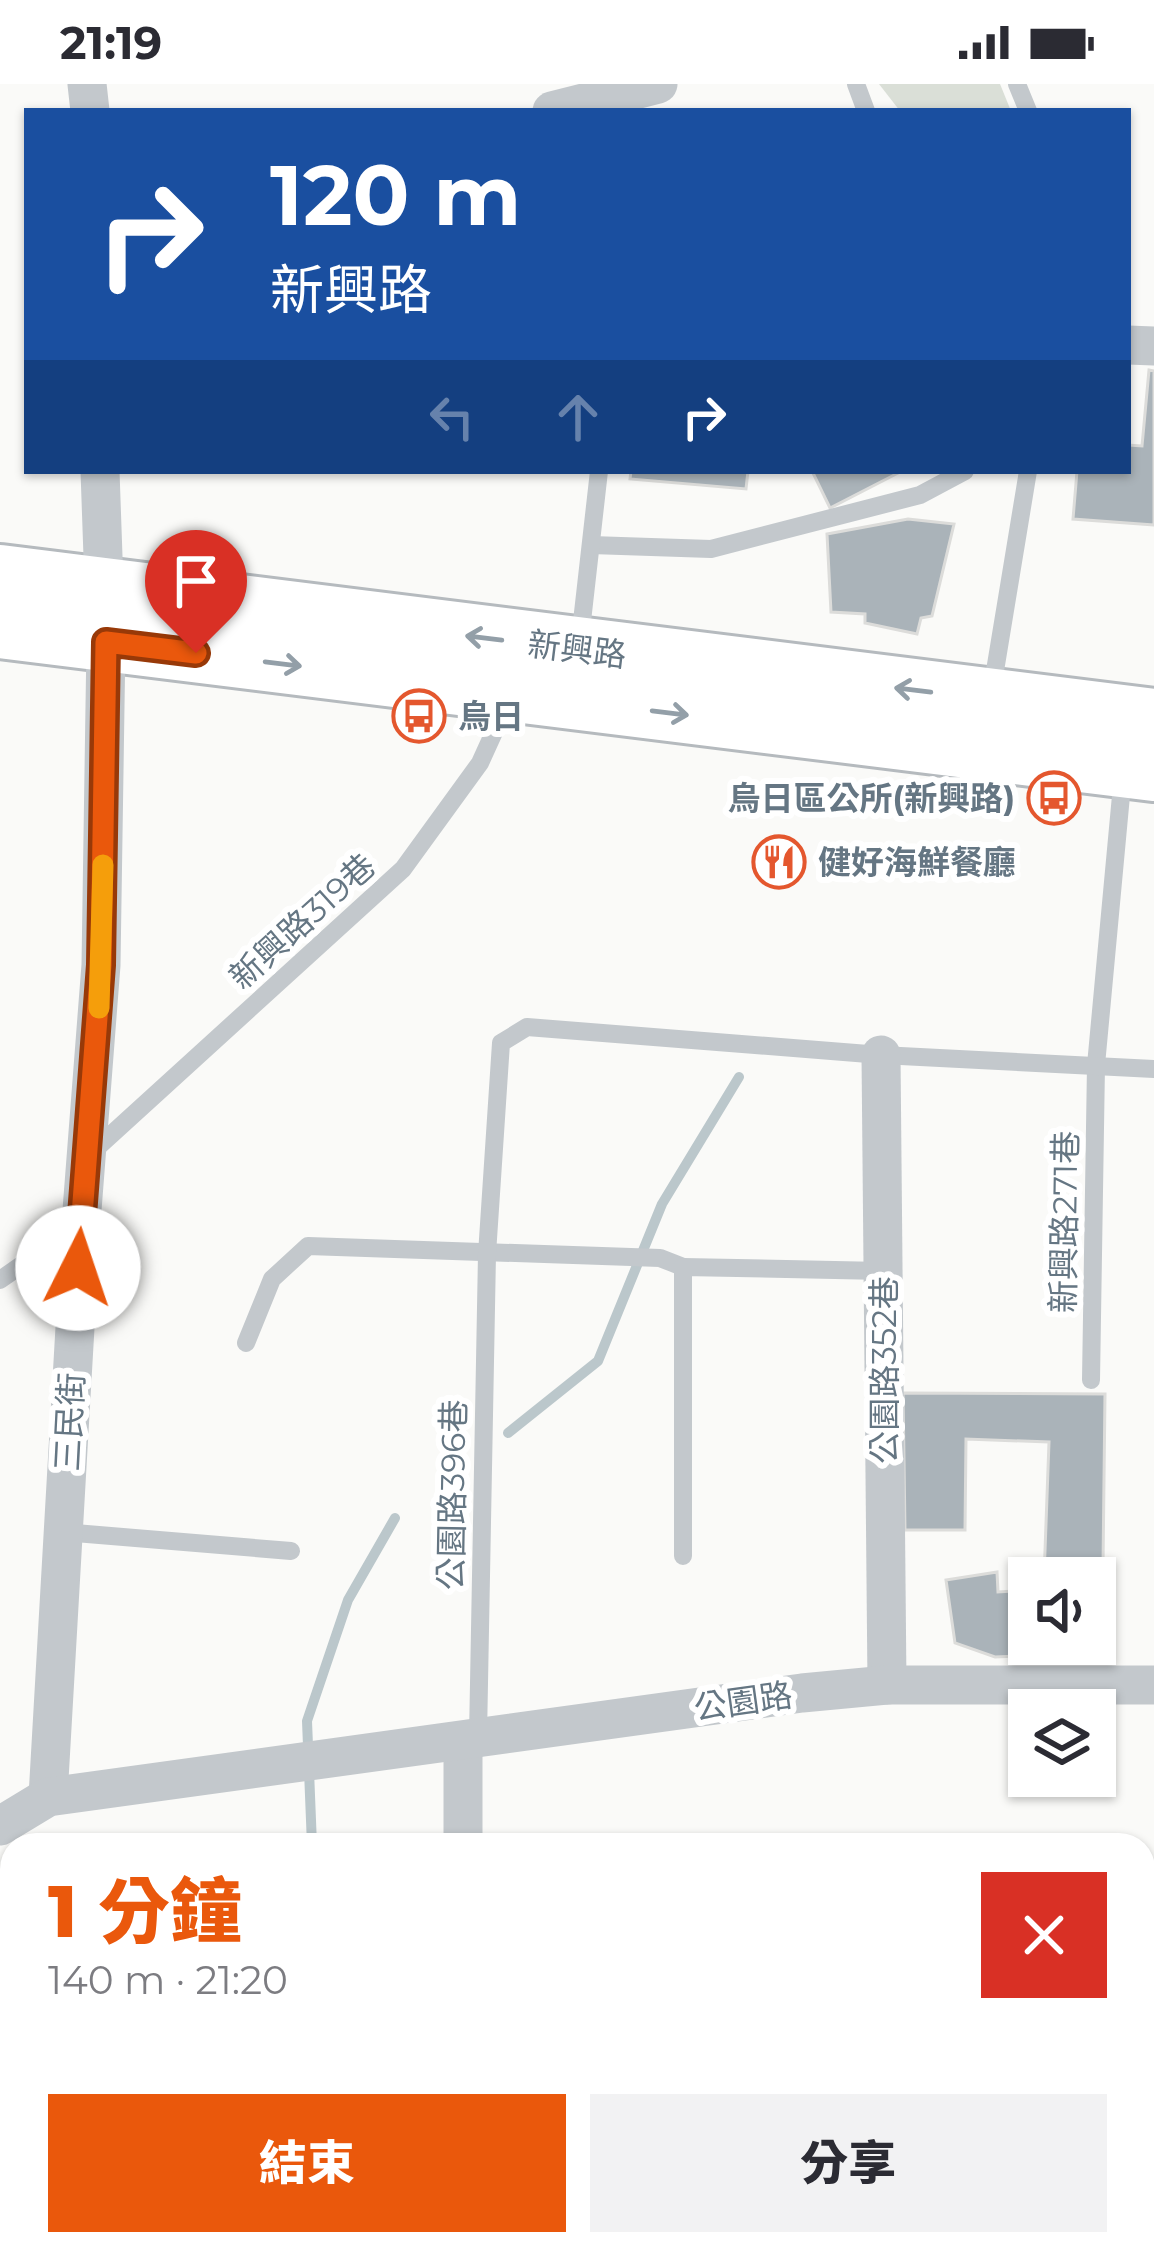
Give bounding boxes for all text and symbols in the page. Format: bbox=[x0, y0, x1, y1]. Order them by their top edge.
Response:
text: 21:19 bbox=[60, 15, 162, 70]
text: 120 m bbox=[270, 144, 521, 246]
icon: right bbox=[72, 156, 228, 312]
text: 新興路 bbox=[270, 257, 432, 323]
icon: left bbox=[419, 384, 485, 450]
icon: ahead bbox=[545, 384, 611, 450]
icon: right bbox=[671, 384, 737, 450]
pin bbox=[145, 530, 247, 653]
icon: arrive bbox=[163, 548, 229, 614]
street label: 新興路 bbox=[525, 623, 629, 675]
one-way arrow bbox=[465, 626, 504, 648]
one-way arrow bbox=[263, 654, 302, 676]
one-way arrow bbox=[894, 679, 933, 701]
bus stop icon: 烏日 bbox=[391, 688, 447, 744]
place label: 烏日 bbox=[458, 696, 524, 736]
one-way arrow bbox=[650, 702, 689, 724]
bus stop icon: 烏日區公所(新興路) bbox=[1026, 770, 1082, 826]
place label: 烏日區公所(新興路) bbox=[727, 778, 1015, 818]
restaurant icon: 健好海鮮餐廳 bbox=[751, 834, 807, 890]
place label: 健好海鮮餐廳 bbox=[818, 842, 1016, 882]
street label: 新興路319巷 bbox=[221, 845, 383, 997]
street label: 新興路271巷 bbox=[1042, 1130, 1086, 1314]
position arrow bbox=[15, 1205, 141, 1331]
street label: 公園路352巷 bbox=[864, 1276, 904, 1464]
street label: 三民街 bbox=[46, 1372, 92, 1472]
street label: 公園路396巷 bbox=[430, 1399, 474, 1591]
map controls bbox=[1008, 1557, 1116, 1797]
button: sound bbox=[1008, 1557, 1116, 1665]
street label: 公園路 bbox=[691, 1674, 795, 1728]
button: layers bbox=[1008, 1689, 1116, 1797]
text: 1 分鐘 bbox=[48, 1867, 242, 1955]
button: close bbox=[981, 1872, 1107, 1998]
text: 140 m · 21:20 bbox=[48, 1956, 288, 2004]
button: 結束 bbox=[48, 2094, 566, 2232]
button: 分享 bbox=[590, 2094, 1107, 2232]

